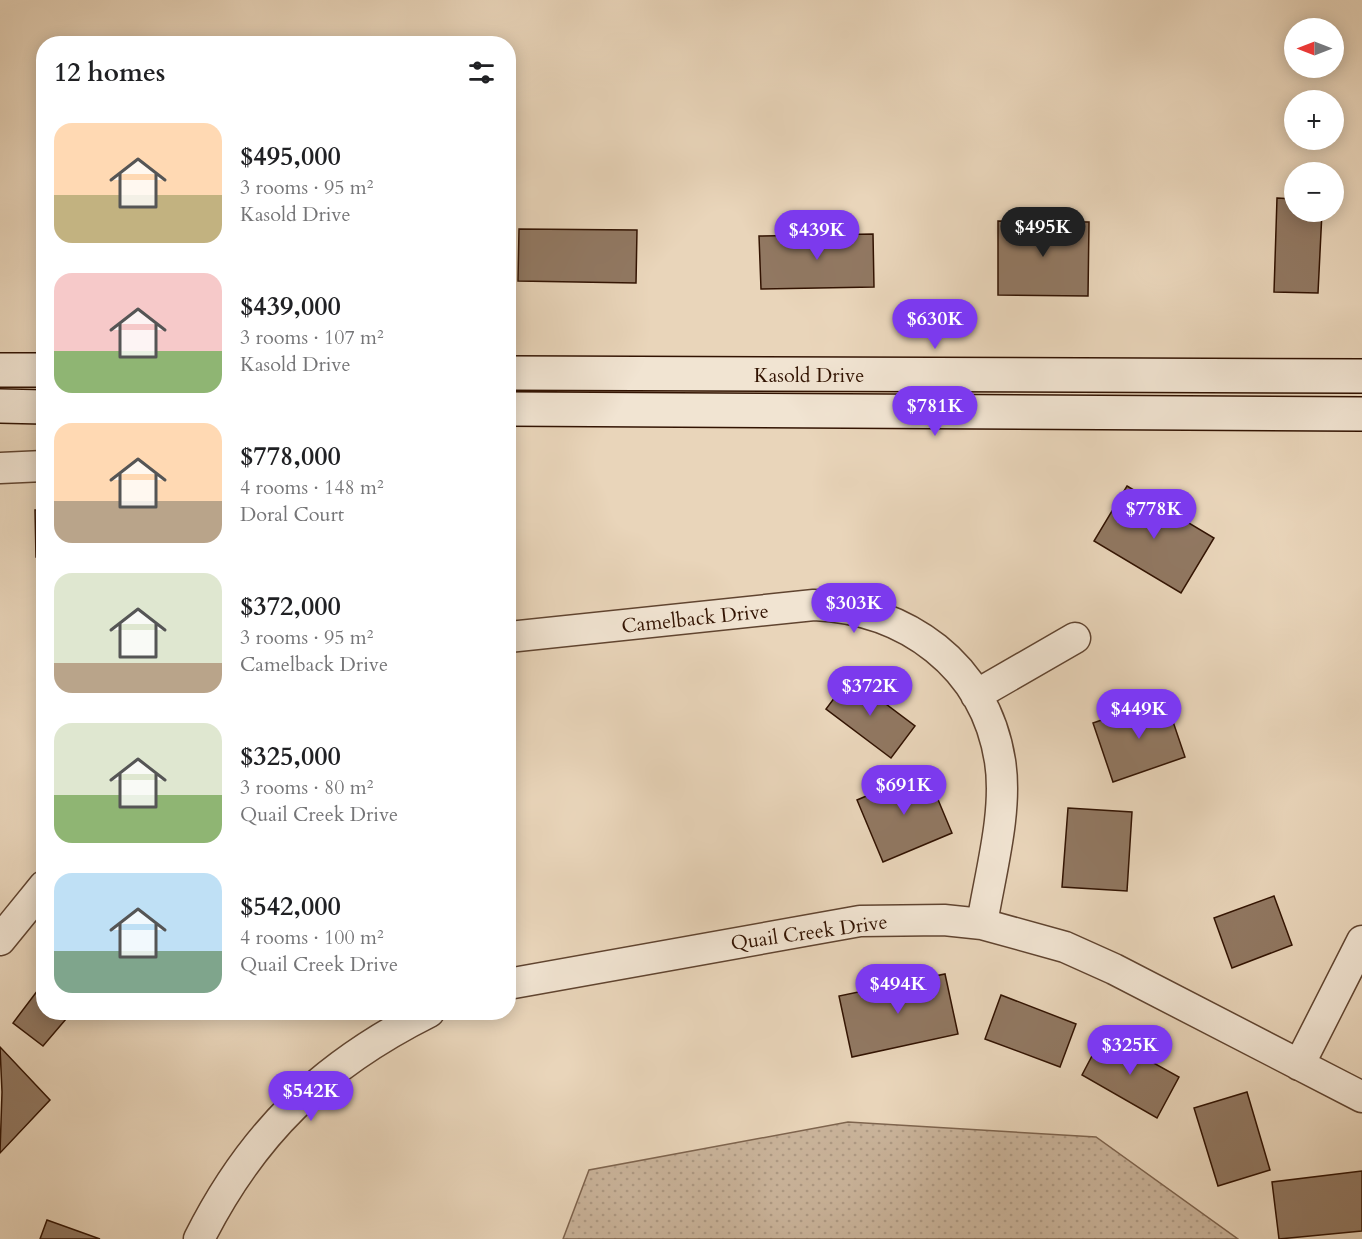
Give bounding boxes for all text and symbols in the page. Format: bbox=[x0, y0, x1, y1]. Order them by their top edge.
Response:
north arrow bbox=[1284, 18, 1344, 78]
map controls bbox=[1284, 18, 1344, 222]
text: 12 homes bbox=[54, 55, 165, 90]
icon: filters bbox=[465, 56, 498, 89]
button: + bbox=[1284, 90, 1344, 150]
text: $495,000 bbox=[240, 139, 341, 174]
icon: home bbox=[102, 147, 174, 219]
button: − bbox=[1284, 162, 1344, 222]
text: 3 rooms · 95 m² bbox=[240, 174, 373, 201]
text: Kasold Drive bbox=[240, 201, 351, 228]
pin: $495K bbox=[1001, 207, 1085, 258]
pin: $439K bbox=[775, 210, 859, 261]
text: $495K bbox=[1014, 213, 1072, 240]
text: $439K bbox=[788, 216, 846, 243]
text: $439,000 bbox=[240, 289, 341, 324]
icon: home bbox=[102, 297, 174, 369]
pin: $630K bbox=[893, 299, 977, 350]
text: $630K bbox=[906, 305, 964, 332]
text: 3 rooms · 107 m² bbox=[240, 324, 384, 351]
text: Kasold Drive bbox=[240, 351, 351, 378]
street label: Kasold Drive bbox=[754, 362, 864, 389]
pin: $781K bbox=[893, 386, 977, 437]
text: $781K bbox=[906, 392, 964, 419]
text: $778,000 bbox=[240, 439, 341, 474]
icon: home bbox=[102, 447, 174, 519]
text: 4 rooms · 148 m² bbox=[240, 474, 384, 501]
pin: $778K bbox=[1112, 489, 1196, 540]
text: $778K bbox=[1125, 495, 1183, 522]
text: Doral Court bbox=[240, 501, 344, 528]
pin: $303K bbox=[812, 583, 896, 634]
text: $372,000 bbox=[240, 589, 341, 624]
text: $303K bbox=[825, 589, 883, 616]
icon: home bbox=[102, 597, 174, 669]
street label: Camelback Drive bbox=[620, 597, 770, 640]
text: 3 rooms · 95 m² bbox=[240, 624, 373, 651]
text: Camelback Drive bbox=[240, 651, 388, 678]
pin: $372K bbox=[828, 666, 912, 717]
text: $372K bbox=[841, 672, 899, 699]
pin: $449K bbox=[1097, 689, 1181, 740]
text: $449K bbox=[1110, 695, 1168, 722]
text: $325,000 bbox=[240, 739, 341, 774]
icon: home bbox=[102, 747, 174, 819]
pin: $691K bbox=[862, 765, 946, 816]
text: $691K bbox=[875, 771, 933, 798]
text: 3 rooms · 80 m² bbox=[240, 774, 373, 801]
text: Quail Creek Drive bbox=[240, 801, 398, 828]
text: $542,000 bbox=[240, 889, 341, 924]
icon: home bbox=[102, 897, 174, 969]
street label: Quail Creek Drive bbox=[729, 908, 889, 957]
text: 4 rooms · 100 m² bbox=[240, 924, 384, 951]
text: Quail Creek Drive bbox=[240, 951, 398, 978]
pin: $494K bbox=[856, 964, 940, 1015]
text: $494K bbox=[869, 970, 927, 997]
pin: $325K bbox=[1088, 1025, 1172, 1076]
text: $325K bbox=[1101, 1031, 1159, 1058]
pin: $542K bbox=[269, 1071, 353, 1122]
text: $542K bbox=[282, 1077, 340, 1104]

